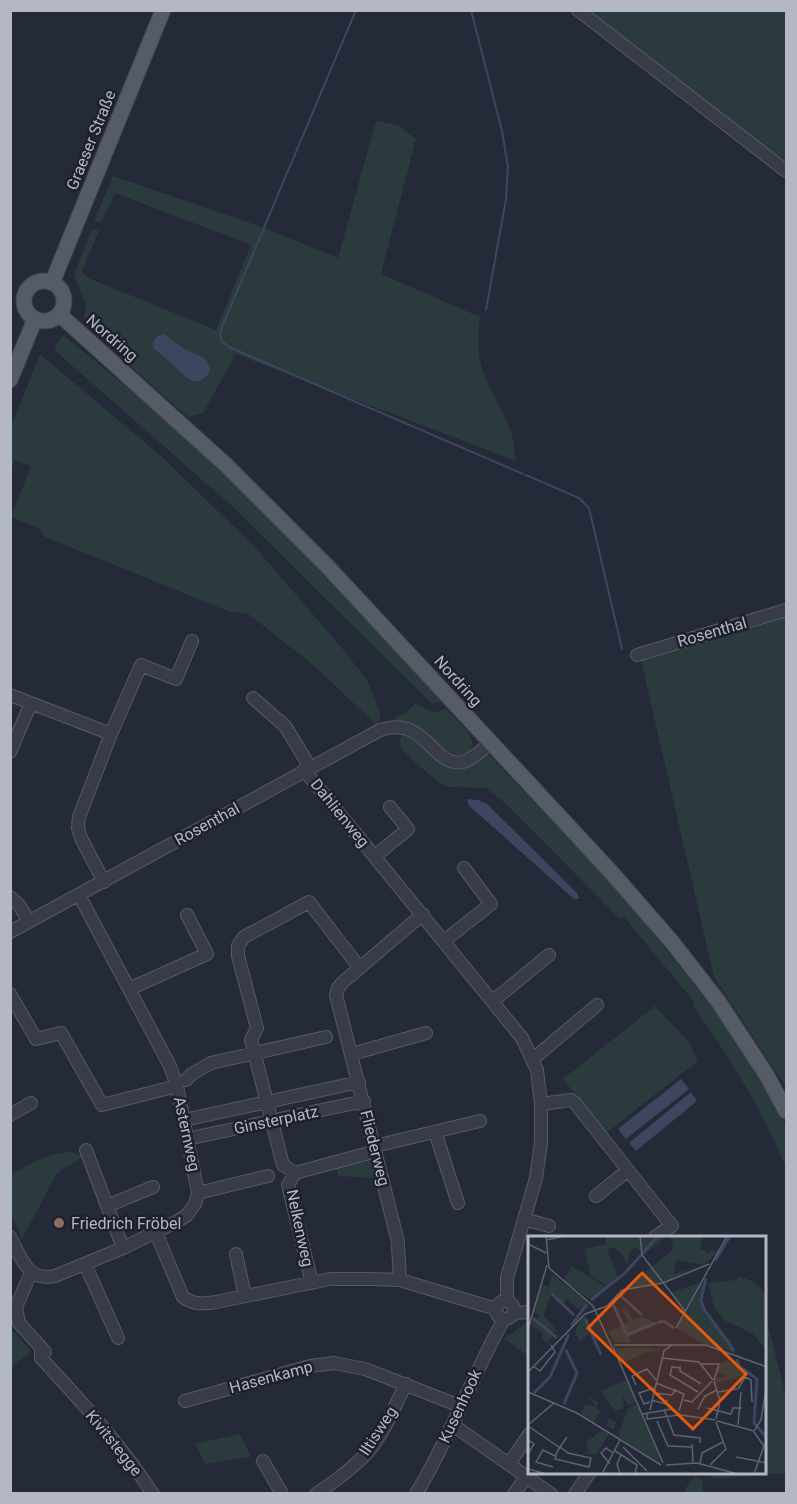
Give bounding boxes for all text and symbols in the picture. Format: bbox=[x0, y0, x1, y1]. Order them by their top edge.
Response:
street label: Graeser Straße bbox=[62, 87, 120, 193]
street label: Nordring bbox=[82, 311, 142, 365]
street label: Rosenthal bbox=[675, 613, 749, 651]
street label: Nordring bbox=[430, 652, 486, 710]
street label: Dahlienweg bbox=[307, 775, 373, 851]
street label: Rosenthal bbox=[171, 798, 243, 850]
street label: Asternweg bbox=[170, 1095, 204, 1173]
street label: Ginsterplatz bbox=[232, 1102, 320, 1138]
street label: Fliederweg bbox=[356, 1108, 394, 1188]
street label: Nelkenweg bbox=[283, 1188, 317, 1268]
place label: Friedrich Fröbel bbox=[71, 1214, 181, 1233]
marker: Friedrich Fröbel bbox=[52, 1216, 66, 1230]
inset map bbox=[528, 1236, 767, 1474]
street label: Hasenkamp bbox=[227, 1357, 315, 1397]
street label: Kusenhook bbox=[435, 1365, 486, 1446]
street label: Iltisweg bbox=[355, 1403, 401, 1459]
street label: Kivitstegge bbox=[82, 1406, 146, 1480]

